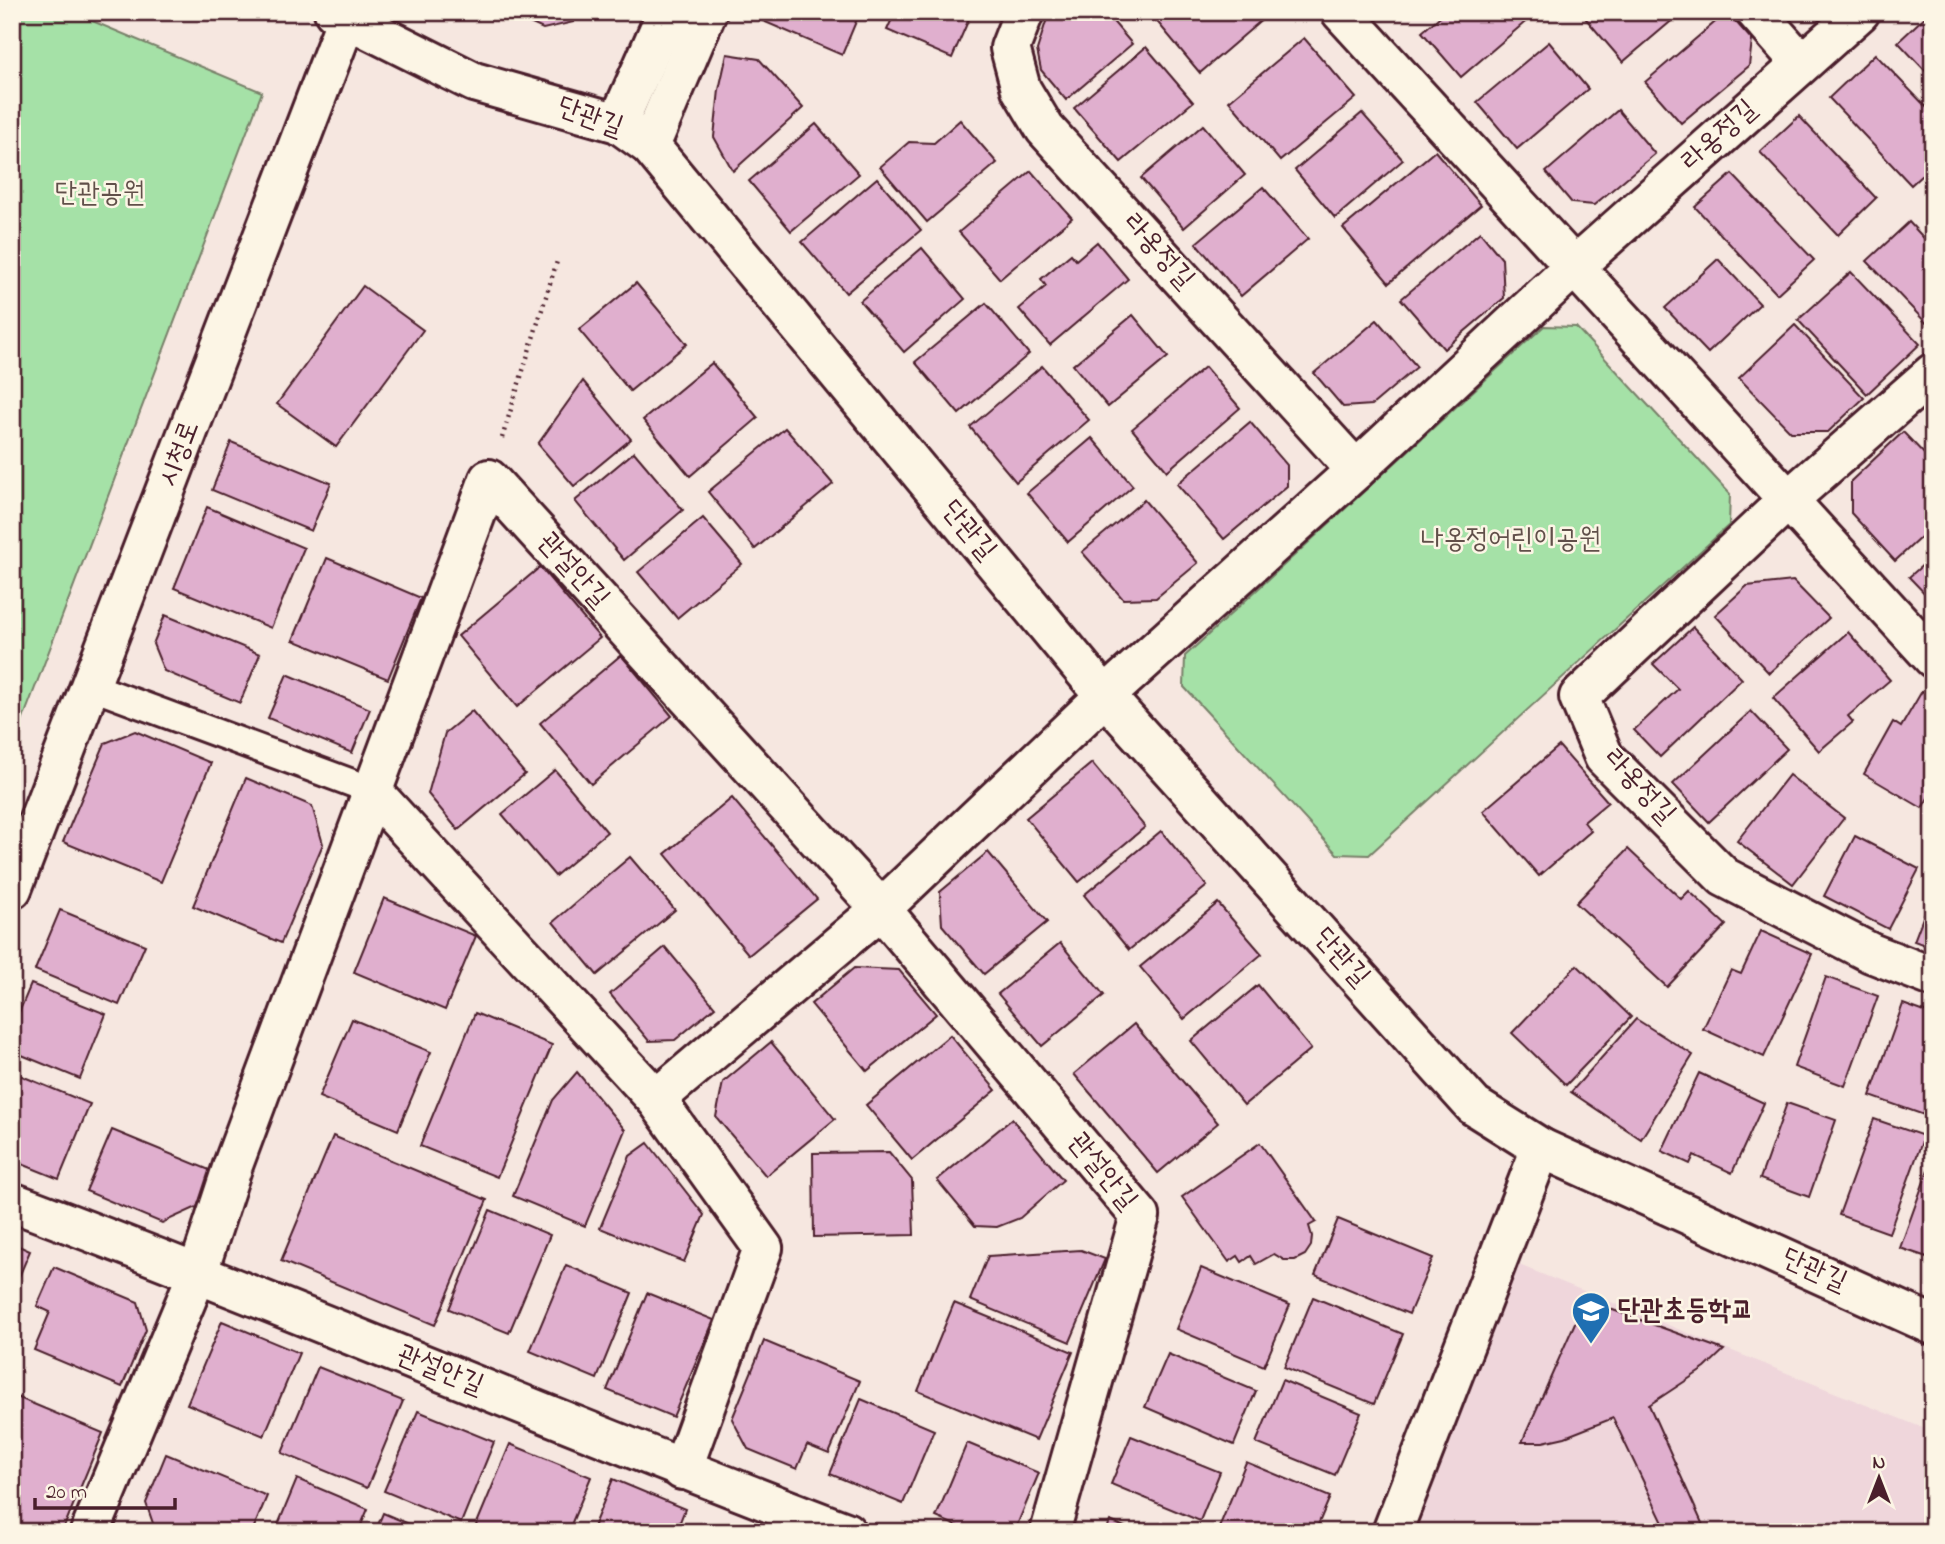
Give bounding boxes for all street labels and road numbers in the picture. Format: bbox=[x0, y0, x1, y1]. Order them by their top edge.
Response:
street label: 단관길 bbox=[551, 87, 629, 149]
street label: 라옹정길 bbox=[1673, 91, 1767, 181]
street label: 라옹정길 bbox=[1113, 205, 1203, 299]
street label: 시청로 bbox=[149, 415, 211, 493]
street label: 단관길 bbox=[931, 492, 1005, 570]
street label: 관설안길 bbox=[528, 524, 618, 618]
street label: 라옹정길 bbox=[1593, 740, 1685, 834]
street label: 단관길 bbox=[1303, 919, 1379, 997]
street label: 관설안길 bbox=[1058, 1124, 1146, 1220]
street label: 단관길 bbox=[1775, 1239, 1853, 1303]
street label: 관설안길 bbox=[391, 1335, 489, 1407]

